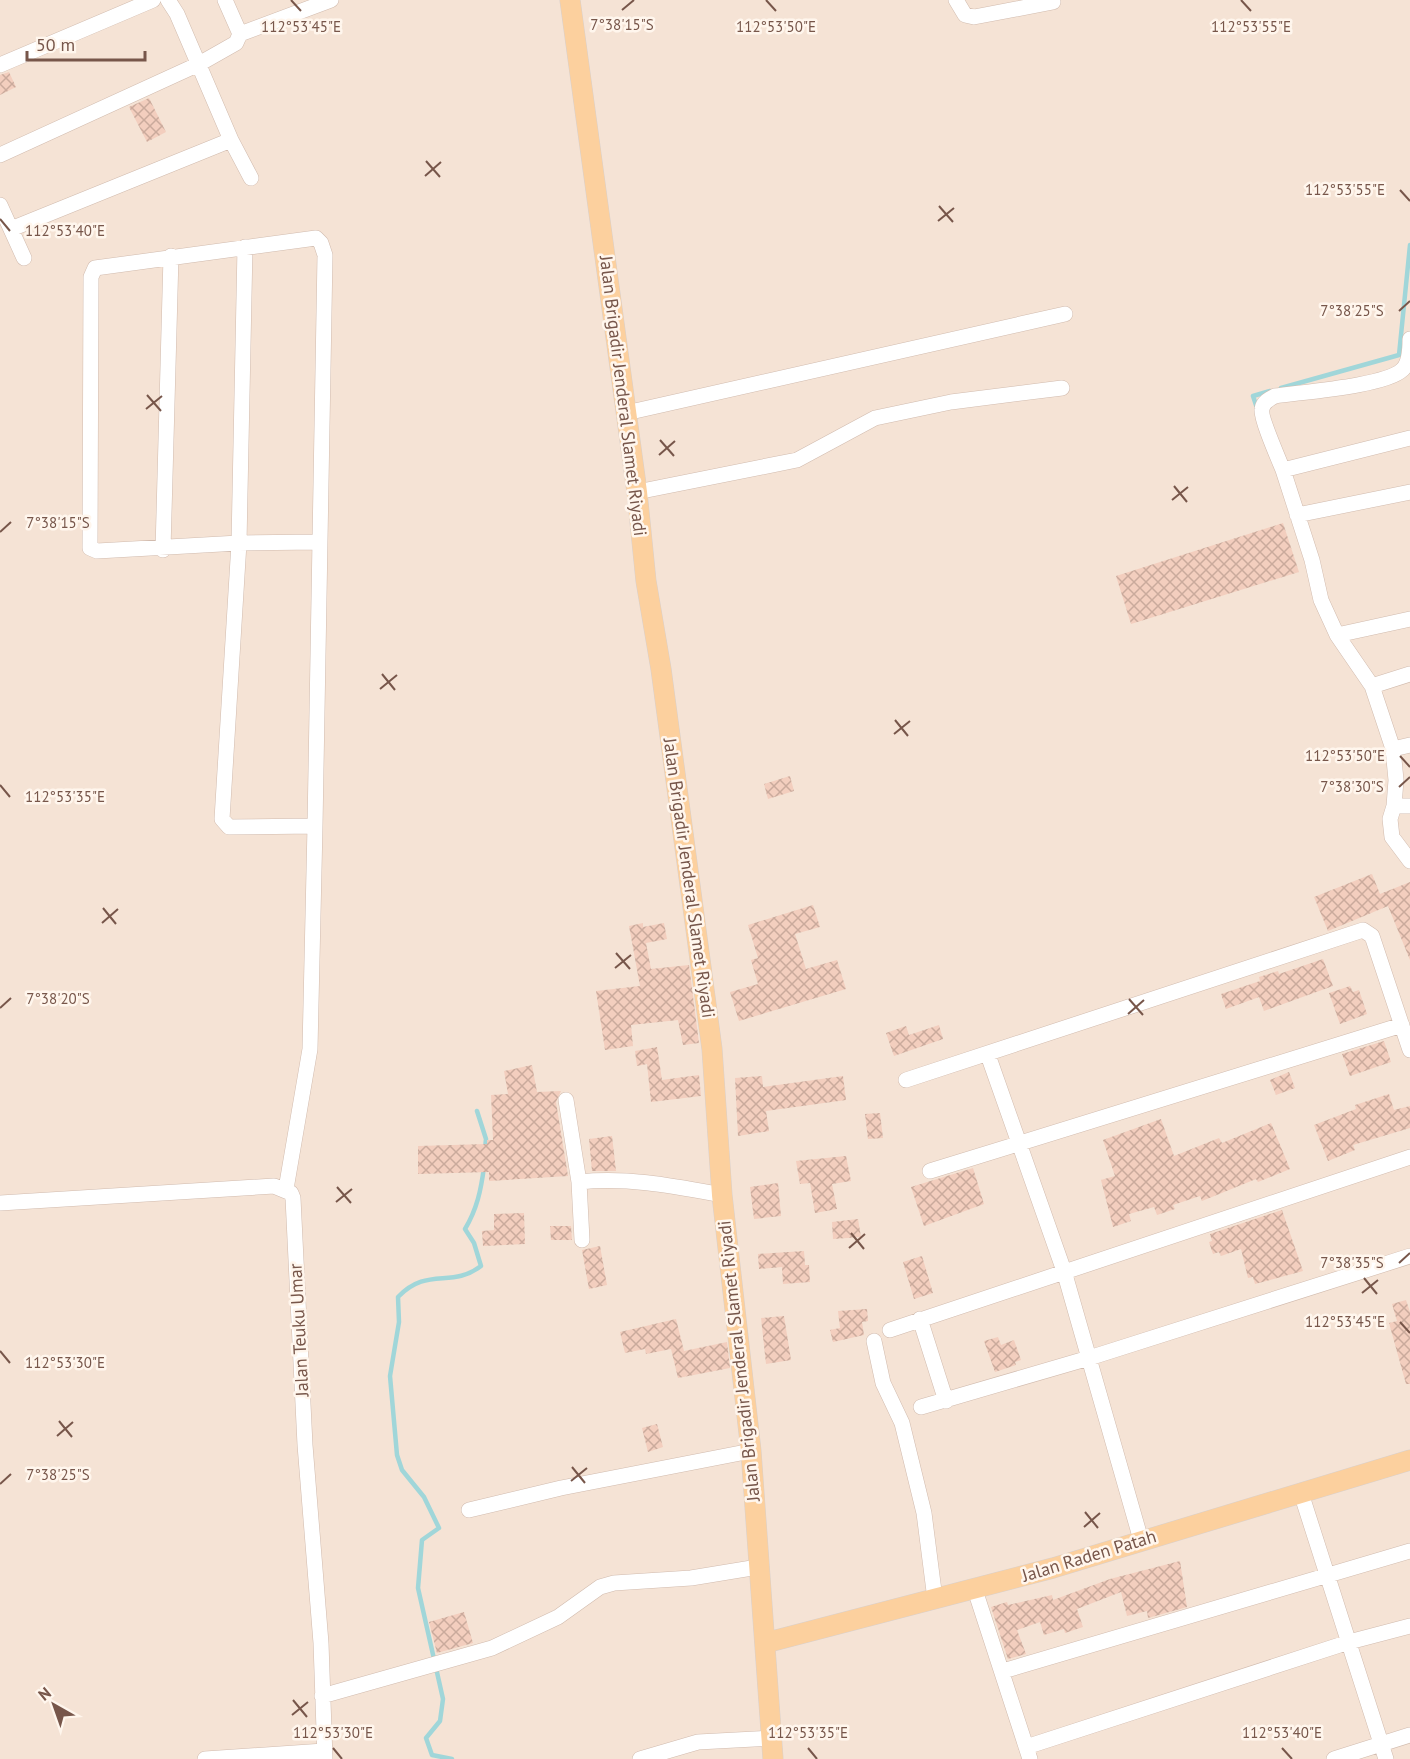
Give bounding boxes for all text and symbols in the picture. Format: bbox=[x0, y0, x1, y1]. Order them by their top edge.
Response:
text: 7°38'15"S bbox=[590, 15, 654, 34]
text: 112°53'45"E bbox=[261, 17, 341, 36]
text: 112°53'50"E bbox=[736, 17, 816, 36]
text: 112°53'55"E bbox=[1211, 17, 1291, 36]
scale bar bbox=[27, 24, 146, 62]
text: 50 m bbox=[36, 33, 75, 56]
text: 112°53'55"E bbox=[1305, 180, 1385, 199]
text: 112°53'40"E bbox=[25, 221, 105, 240]
street label: Jalan Brigadir Jenderal Slamet Riyadi bbox=[595, 253, 652, 537]
text: 7°38'25"S bbox=[1320, 301, 1384, 320]
text: 7°38'15"S bbox=[26, 513, 90, 532]
street label: Jalan Brigadir Jenderal Slamet Riyadi bbox=[658, 736, 721, 1019]
text: 112°53'50"E bbox=[1305, 746, 1385, 765]
text: 7°38'30"S bbox=[1320, 777, 1384, 796]
text: 112°53'35"E bbox=[25, 787, 105, 806]
text: 7°38'20"S bbox=[26, 989, 90, 1008]
street label: Jalan Brigadir Jenderal Slamet Riyadi bbox=[712, 1219, 765, 1504]
text: 7°38'35"S bbox=[1320, 1253, 1384, 1272]
street label: Jalan Teuku Umar bbox=[284, 1263, 314, 1398]
text: 112°53'45"E bbox=[1305, 1312, 1385, 1331]
text: 112°53'30"E bbox=[25, 1353, 105, 1372]
text: 7°38'25"S bbox=[26, 1465, 90, 1484]
street label: Jalan Raden Patah bbox=[1018, 1524, 1159, 1587]
north arrow bbox=[24, 1675, 84, 1735]
text: N bbox=[34, 1682, 55, 1705]
text: 112°53'30"E bbox=[293, 1723, 373, 1742]
text: 112°53'35"E bbox=[768, 1723, 848, 1742]
text: 112°53'40"E bbox=[1242, 1723, 1322, 1742]

